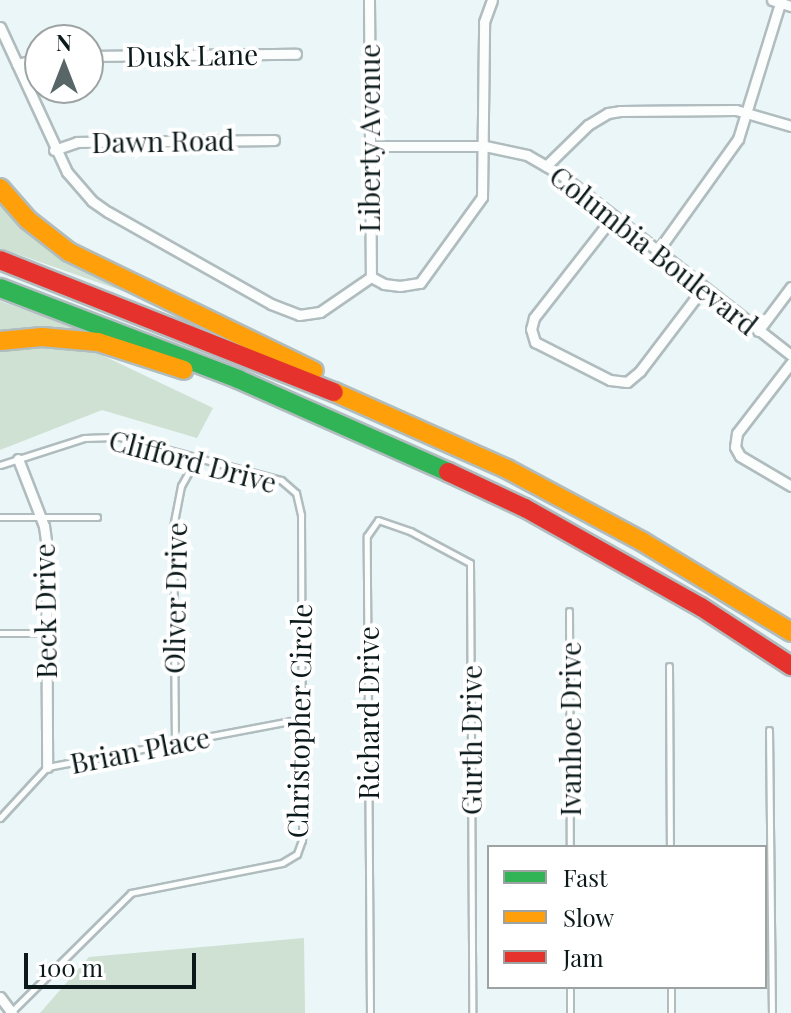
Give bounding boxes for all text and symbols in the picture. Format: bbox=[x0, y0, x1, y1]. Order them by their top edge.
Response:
north arrow bbox=[24, 24, 104, 104]
text: N bbox=[56, 27, 72, 57]
street label: Dusk Lane bbox=[125, 37, 259, 73]
street label: Liberty Avenue bbox=[352, 43, 386, 233]
street label: Dawn Road bbox=[91, 123, 235, 159]
street label: Columbia Boulevard bbox=[543, 158, 765, 342]
street label: Clifford Drive bbox=[105, 422, 281, 500]
street label: Oliver Drive bbox=[157, 522, 193, 674]
street label: Beck Drive bbox=[27, 543, 63, 679]
street label: Christopher Circle bbox=[280, 603, 318, 839]
street label: Richard Drive bbox=[351, 626, 385, 800]
street label: Ivanhoe Drive bbox=[553, 642, 587, 816]
street label: Gurth Drive bbox=[454, 665, 488, 815]
street label: Brian Place bbox=[67, 720, 213, 780]
legend bbox=[487, 845, 767, 989]
text: Fast bbox=[563, 861, 608, 893]
text: Slow bbox=[563, 901, 614, 933]
scale bar bbox=[28, 937, 200, 987]
text: Jam bbox=[563, 941, 604, 973]
text: 100 m bbox=[38, 951, 103, 983]

